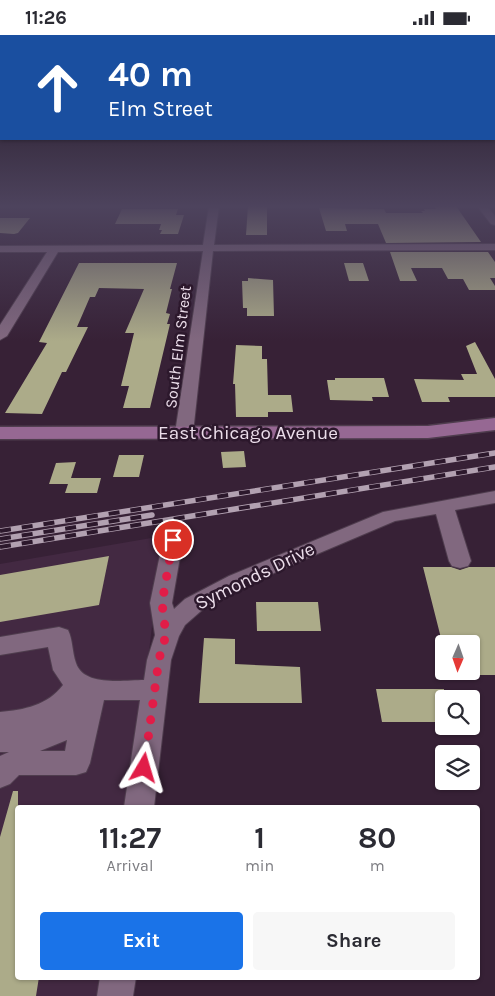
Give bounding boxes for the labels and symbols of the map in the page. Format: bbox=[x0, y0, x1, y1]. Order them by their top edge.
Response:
street label: South Elm Street bbox=[161, 284, 195, 410]
street label: East Chicago Avenue bbox=[158, 422, 338, 444]
pin bbox=[152, 519, 194, 561]
street label: Symonds Drive bbox=[192, 538, 318, 614]
north arrow bbox=[435, 635, 480, 680]
position arrow bbox=[117, 741, 169, 793]

